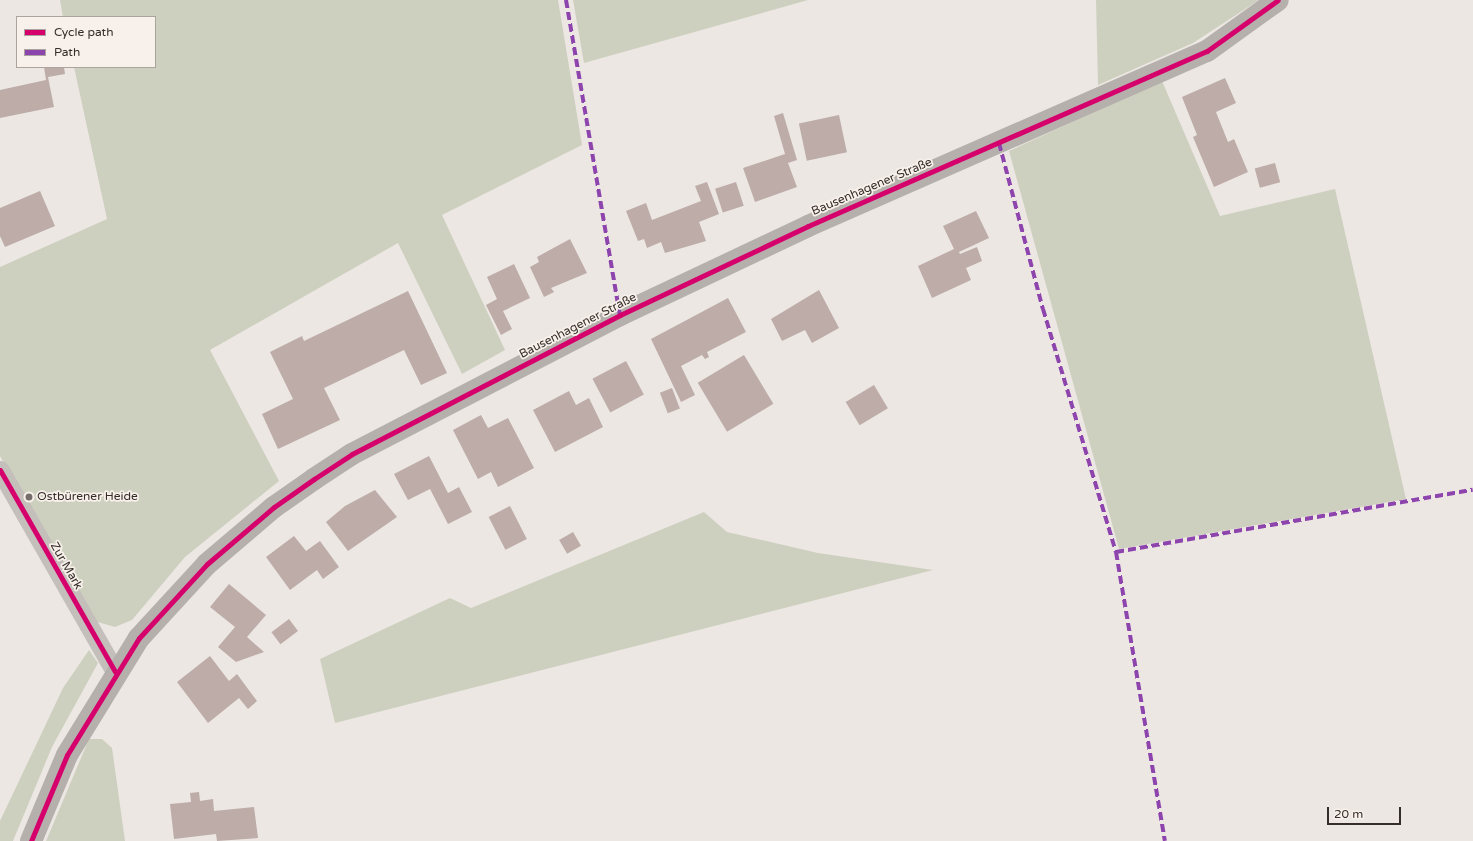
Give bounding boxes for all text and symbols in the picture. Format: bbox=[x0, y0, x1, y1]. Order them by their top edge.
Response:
legend bbox=[16, 16, 156, 68]
text: Cycle path bbox=[54, 25, 113, 39]
text: Path bbox=[54, 45, 80, 59]
street label: Bausenhagener Straße bbox=[810, 155, 934, 219]
street label: Bausenhagener Straße bbox=[517, 290, 639, 362]
place label: Ostbürener Heide bbox=[37, 490, 138, 504]
marker: Ostbürener Heide bbox=[24, 492, 34, 502]
street label: Zur Mark bbox=[47, 540, 85, 592]
scale bar bbox=[1329, 799, 1403, 825]
text: 20 m bbox=[1334, 807, 1363, 821]

